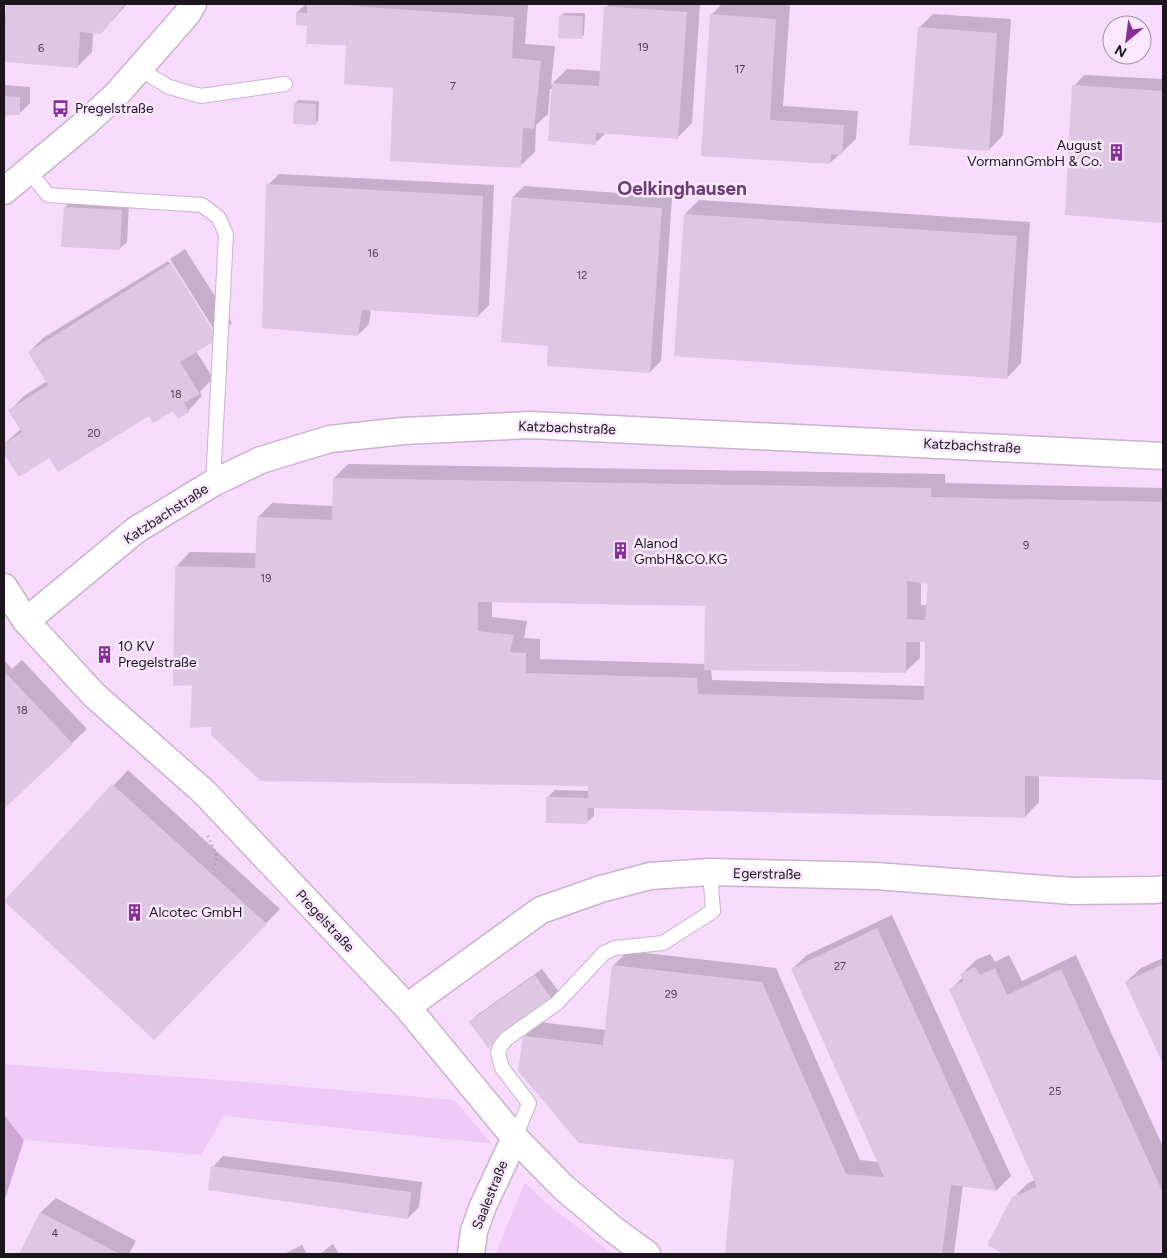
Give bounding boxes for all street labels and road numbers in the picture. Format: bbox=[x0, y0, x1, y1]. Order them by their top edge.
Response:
street label: Katzbachstraße bbox=[518, 418, 616, 438]
street label: Katzbachstraße bbox=[923, 435, 1022, 457]
street label: Katzbachstraße bbox=[120, 480, 212, 548]
street label: Egerstraße bbox=[733, 865, 802, 883]
street label: Pregelstraße bbox=[292, 886, 358, 956]
street label: Saalestraße bbox=[468, 1158, 512, 1232]

